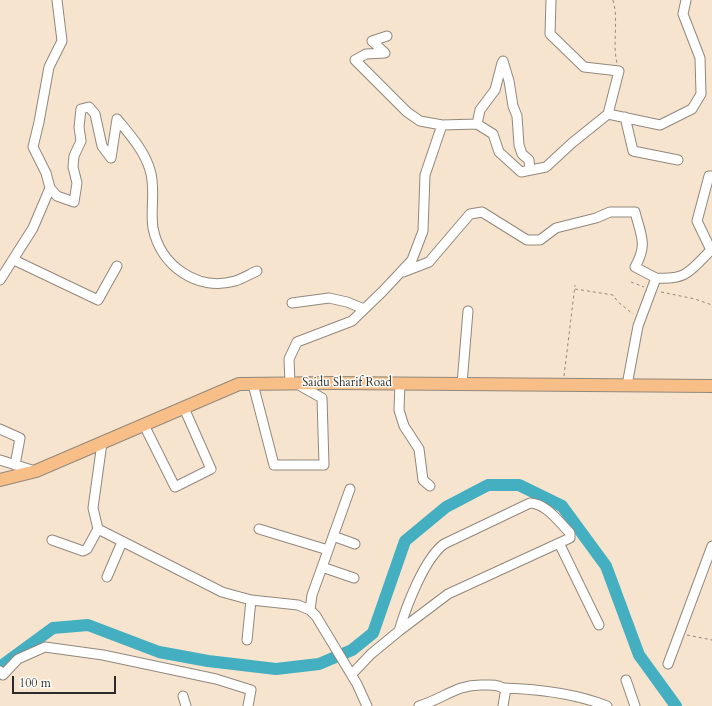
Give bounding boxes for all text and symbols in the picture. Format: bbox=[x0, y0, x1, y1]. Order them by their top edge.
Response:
street label: Saidu Sharif Road bbox=[302, 376, 392, 390]
scale bar bbox=[14, 668, 118, 694]
text: 100 m bbox=[19, 675, 51, 691]

